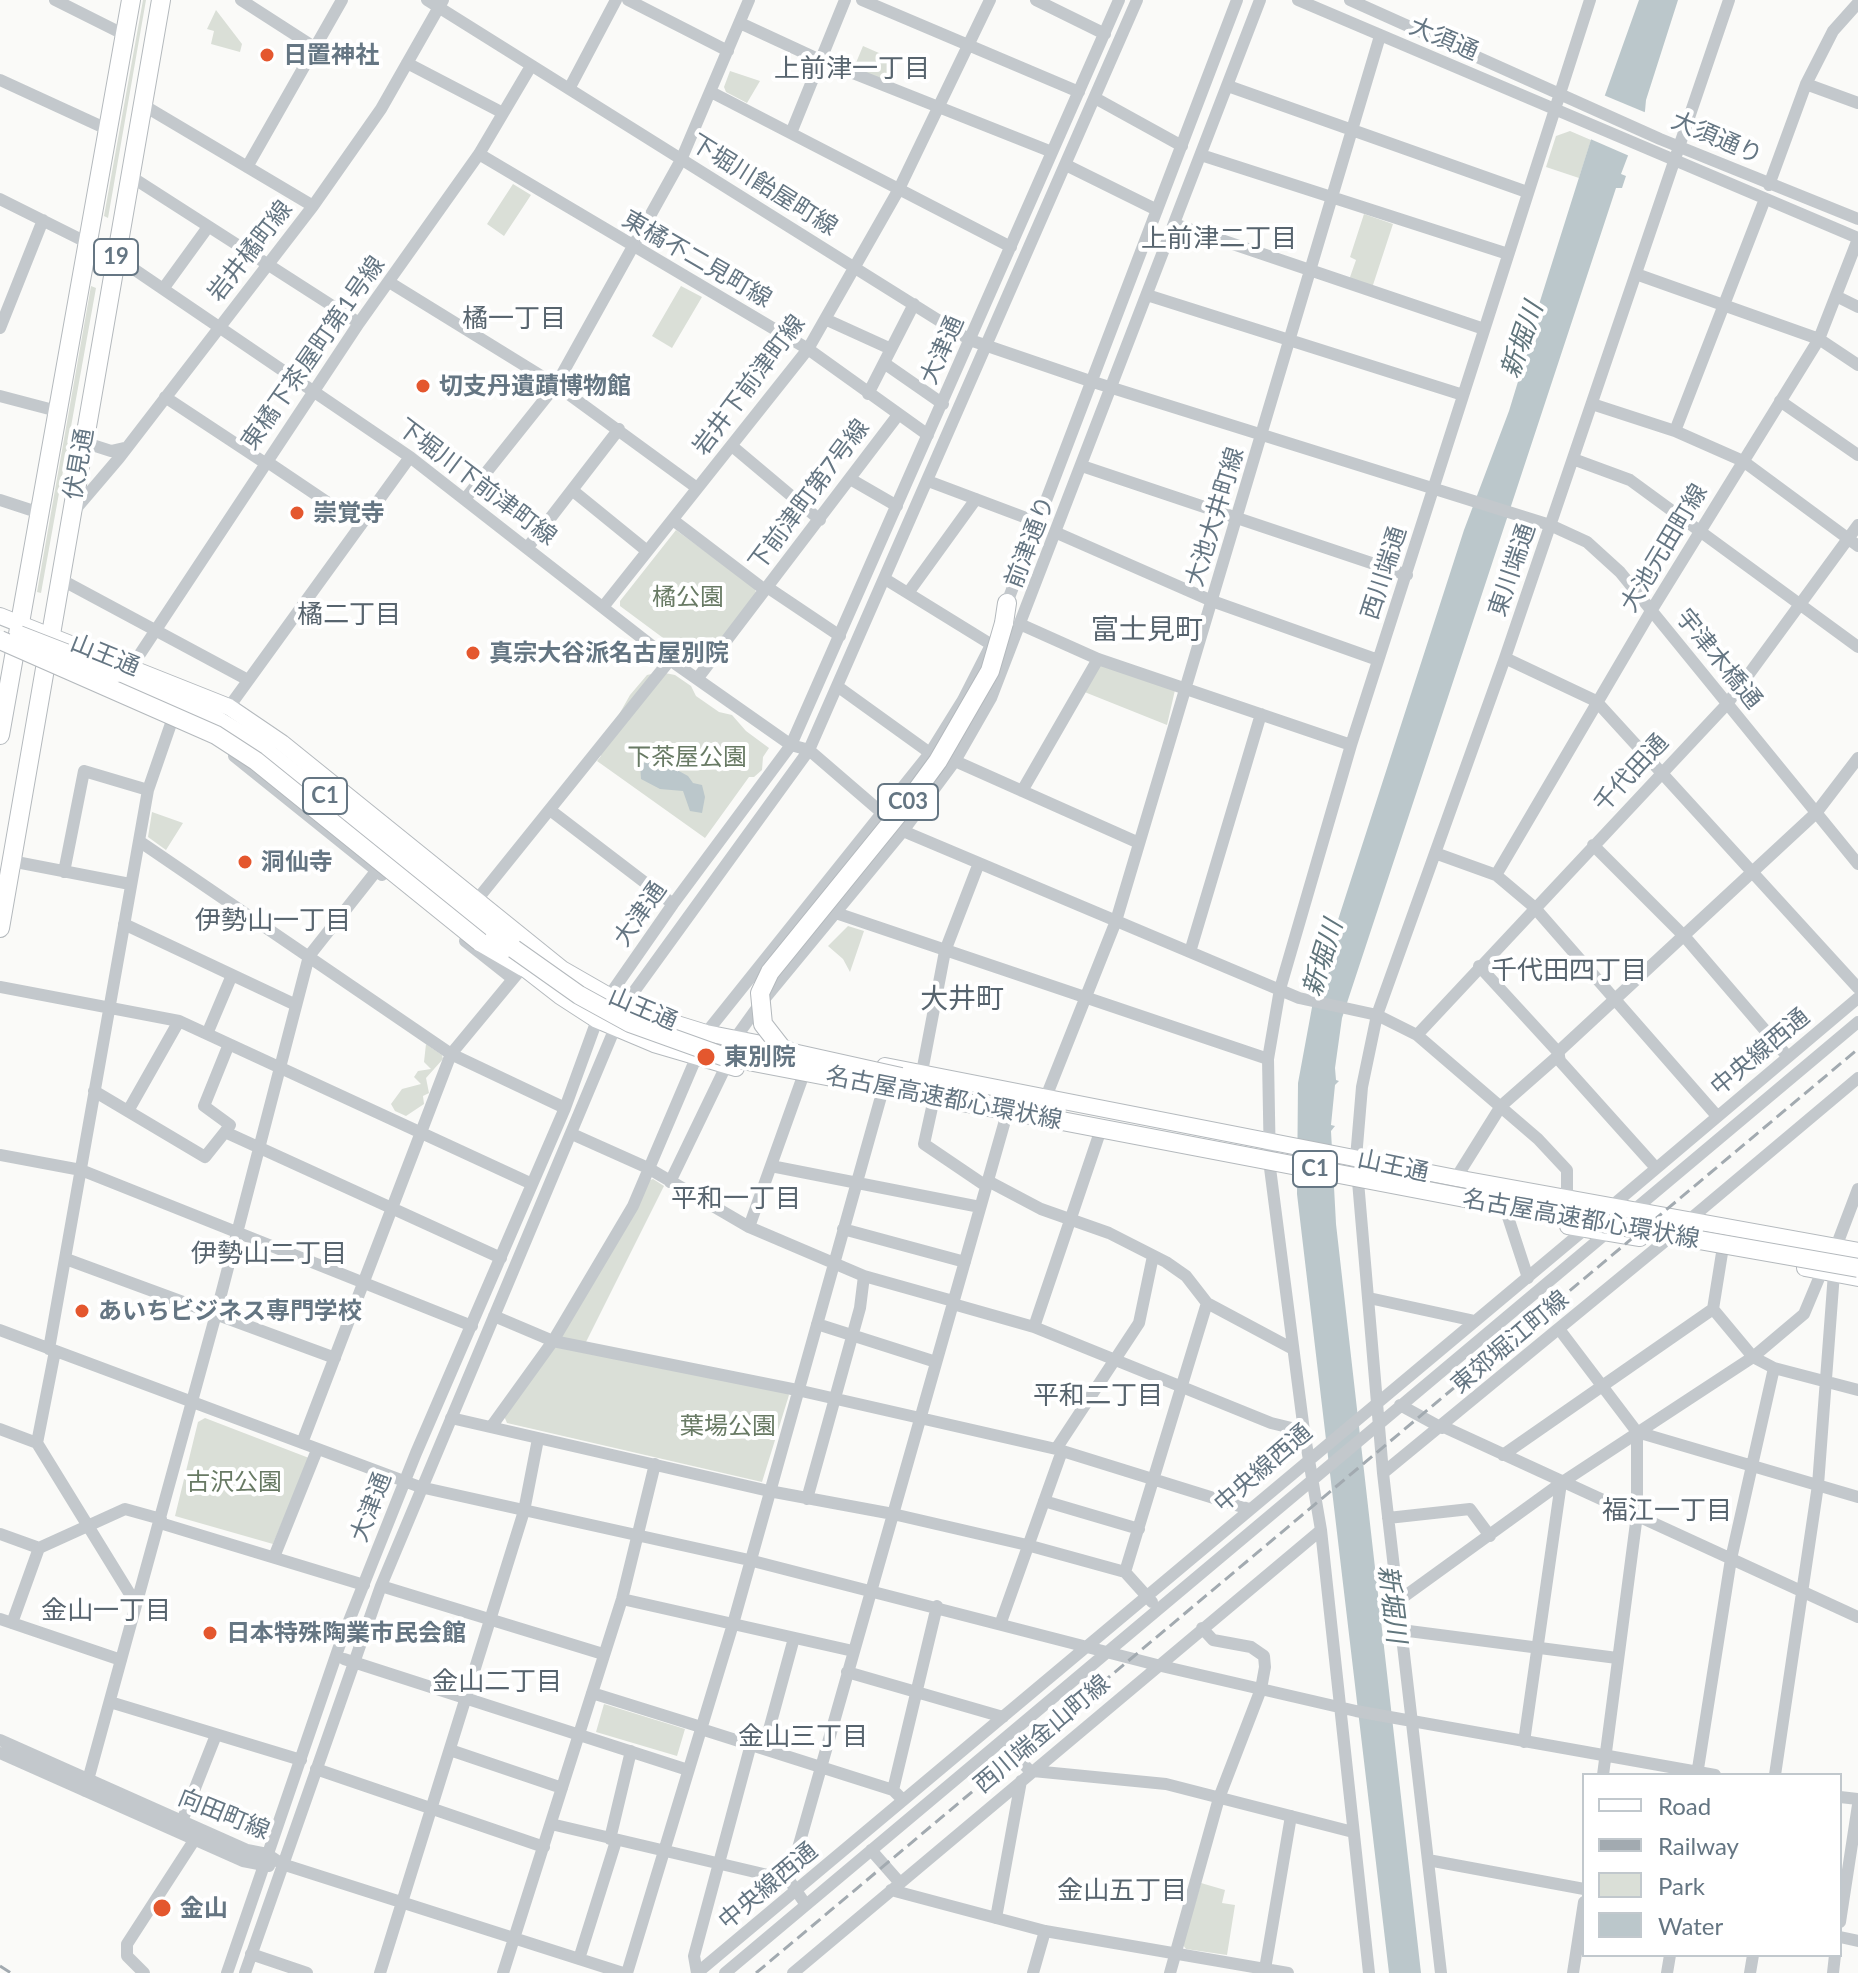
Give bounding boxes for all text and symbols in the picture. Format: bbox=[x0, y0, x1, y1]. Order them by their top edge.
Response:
street label: 大須通 bbox=[1405, 12, 1483, 66]
place label: 日置神社 bbox=[283, 41, 379, 69]
marker: 日置神社 bbox=[258, 46, 276, 64]
district label: 上前津一丁目 bbox=[774, 53, 930, 85]
street label: 大須通り bbox=[1667, 106, 1767, 170]
street label: 下堀川飴屋町線 bbox=[685, 128, 843, 242]
street label: 岩井橘町線 bbox=[202, 195, 298, 307]
street label: 東橘不二見町線 bbox=[617, 205, 777, 313]
district label: 上前津二丁目 bbox=[1141, 223, 1297, 255]
road number: 19 bbox=[94, 239, 138, 275]
street label: 東橘下茶屋町第1号線 bbox=[235, 251, 391, 455]
water label: 新堀川 bbox=[1495, 298, 1549, 382]
district label: 橘一丁目 bbox=[462, 303, 566, 335]
street label: 岩井下前津町線 bbox=[687, 309, 811, 461]
street label: 大津通 bbox=[914, 311, 970, 389]
place label: 切支丹遺蹟博物館 bbox=[439, 372, 631, 400]
marker: 切支丹遺蹟博物館 bbox=[414, 377, 432, 395]
street label: 下堀川下前津町線 bbox=[392, 413, 562, 551]
street label: 下前津町第7号線 bbox=[743, 414, 875, 576]
street label: 伏見通 bbox=[59, 426, 99, 502]
street label: 大池大井町線 bbox=[1180, 444, 1250, 590]
street label: 大池元田町線 bbox=[1615, 479, 1713, 617]
street label: 前津通り bbox=[999, 492, 1061, 592]
place label: 崇覚寺 bbox=[313, 499, 385, 527]
marker: 崇覚寺 bbox=[288, 504, 306, 522]
street label: 東川端通 bbox=[1483, 520, 1541, 620]
street label: 西川端通 bbox=[1355, 523, 1413, 623]
park label: 橘公園 bbox=[652, 583, 724, 611]
district label: 橘二丁目 bbox=[297, 599, 401, 631]
street label: 宇津木橋通 bbox=[1670, 603, 1768, 715]
district label: 富士見町 bbox=[1091, 613, 1203, 647]
street label: 山王通 bbox=[66, 628, 144, 682]
place label: 真宗大谷派名古屋別院 bbox=[489, 639, 729, 667]
marker: 真宗大谷派名古屋別院 bbox=[464, 644, 482, 662]
street label: 千代田通 bbox=[1588, 728, 1674, 818]
park label: 下茶屋公園 bbox=[627, 743, 747, 771]
road number: C1 bbox=[303, 778, 347, 814]
road number: C03 bbox=[878, 784, 938, 820]
place label: 洞仙寺 bbox=[261, 848, 333, 876]
marker: 洞仙寺 bbox=[236, 853, 254, 871]
street label: 大津通 bbox=[608, 876, 672, 952]
district label: 伊勢山一丁目 bbox=[195, 905, 351, 937]
water label: 新堀川 bbox=[1297, 916, 1349, 1000]
district label: 千代田四丁目 bbox=[1491, 955, 1647, 987]
street label: 山王通 bbox=[604, 982, 682, 1036]
district label: 大井町 bbox=[920, 982, 1004, 1016]
street label: 中央線西通 bbox=[1705, 1002, 1815, 1102]
place label: 東別院 bbox=[724, 1043, 796, 1071]
marker: 東別院 bbox=[695, 1046, 717, 1068]
street label: 名古屋高速都心環状線 bbox=[823, 1061, 1065, 1135]
street label: 山王通 bbox=[1355, 1144, 1431, 1188]
road number: C1 bbox=[1293, 1151, 1337, 1187]
district label: 平和一丁目 bbox=[671, 1183, 801, 1215]
street label: 名古屋高速都心環状線 bbox=[1460, 1184, 1702, 1254]
district label: 伊勢山二丁目 bbox=[191, 1238, 347, 1270]
street label: 東郊堀江町線 bbox=[1446, 1285, 1574, 1399]
place label: あいちビジネス専門学校 bbox=[98, 1297, 362, 1325]
marker: あいちビジネス専門学校 bbox=[73, 1302, 91, 1320]
district label: 平和二丁目 bbox=[1033, 1380, 1163, 1412]
park label: 葉場公園 bbox=[680, 1412, 776, 1440]
street label: 中央線西通 bbox=[1208, 1418, 1318, 1518]
park label: 古沢公園 bbox=[186, 1468, 282, 1496]
street label: 大津通 bbox=[345, 1468, 397, 1546]
district label: 福江一丁目 bbox=[1602, 1495, 1732, 1527]
water label: 新堀川 bbox=[1372, 1563, 1412, 1645]
district label: 金山一丁目 bbox=[41, 1595, 171, 1627]
place label: 日本特殊陶業市民会館 bbox=[226, 1619, 466, 1647]
marker: 日本特殊陶業市民会館 bbox=[201, 1624, 219, 1642]
district label: 金山二丁目 bbox=[432, 1666, 562, 1698]
street label: 西川端金山町線 bbox=[968, 1669, 1116, 1799]
district label: 金山三丁目 bbox=[738, 1721, 868, 1753]
legend bbox=[1582, 1773, 1842, 1957]
street label: 向田町線 bbox=[174, 1783, 274, 1845]
text: Road bbox=[1658, 1791, 1711, 1820]
text: Railway bbox=[1658, 1831, 1739, 1860]
street label: 中央線西通 bbox=[713, 1836, 823, 1936]
text: Park bbox=[1658, 1871, 1705, 1900]
district label: 金山五丁目 bbox=[1057, 1875, 1187, 1907]
place label: 金山 bbox=[180, 1894, 228, 1922]
marker: 金山 bbox=[151, 1897, 173, 1919]
text: Water bbox=[1658, 1911, 1723, 1940]

